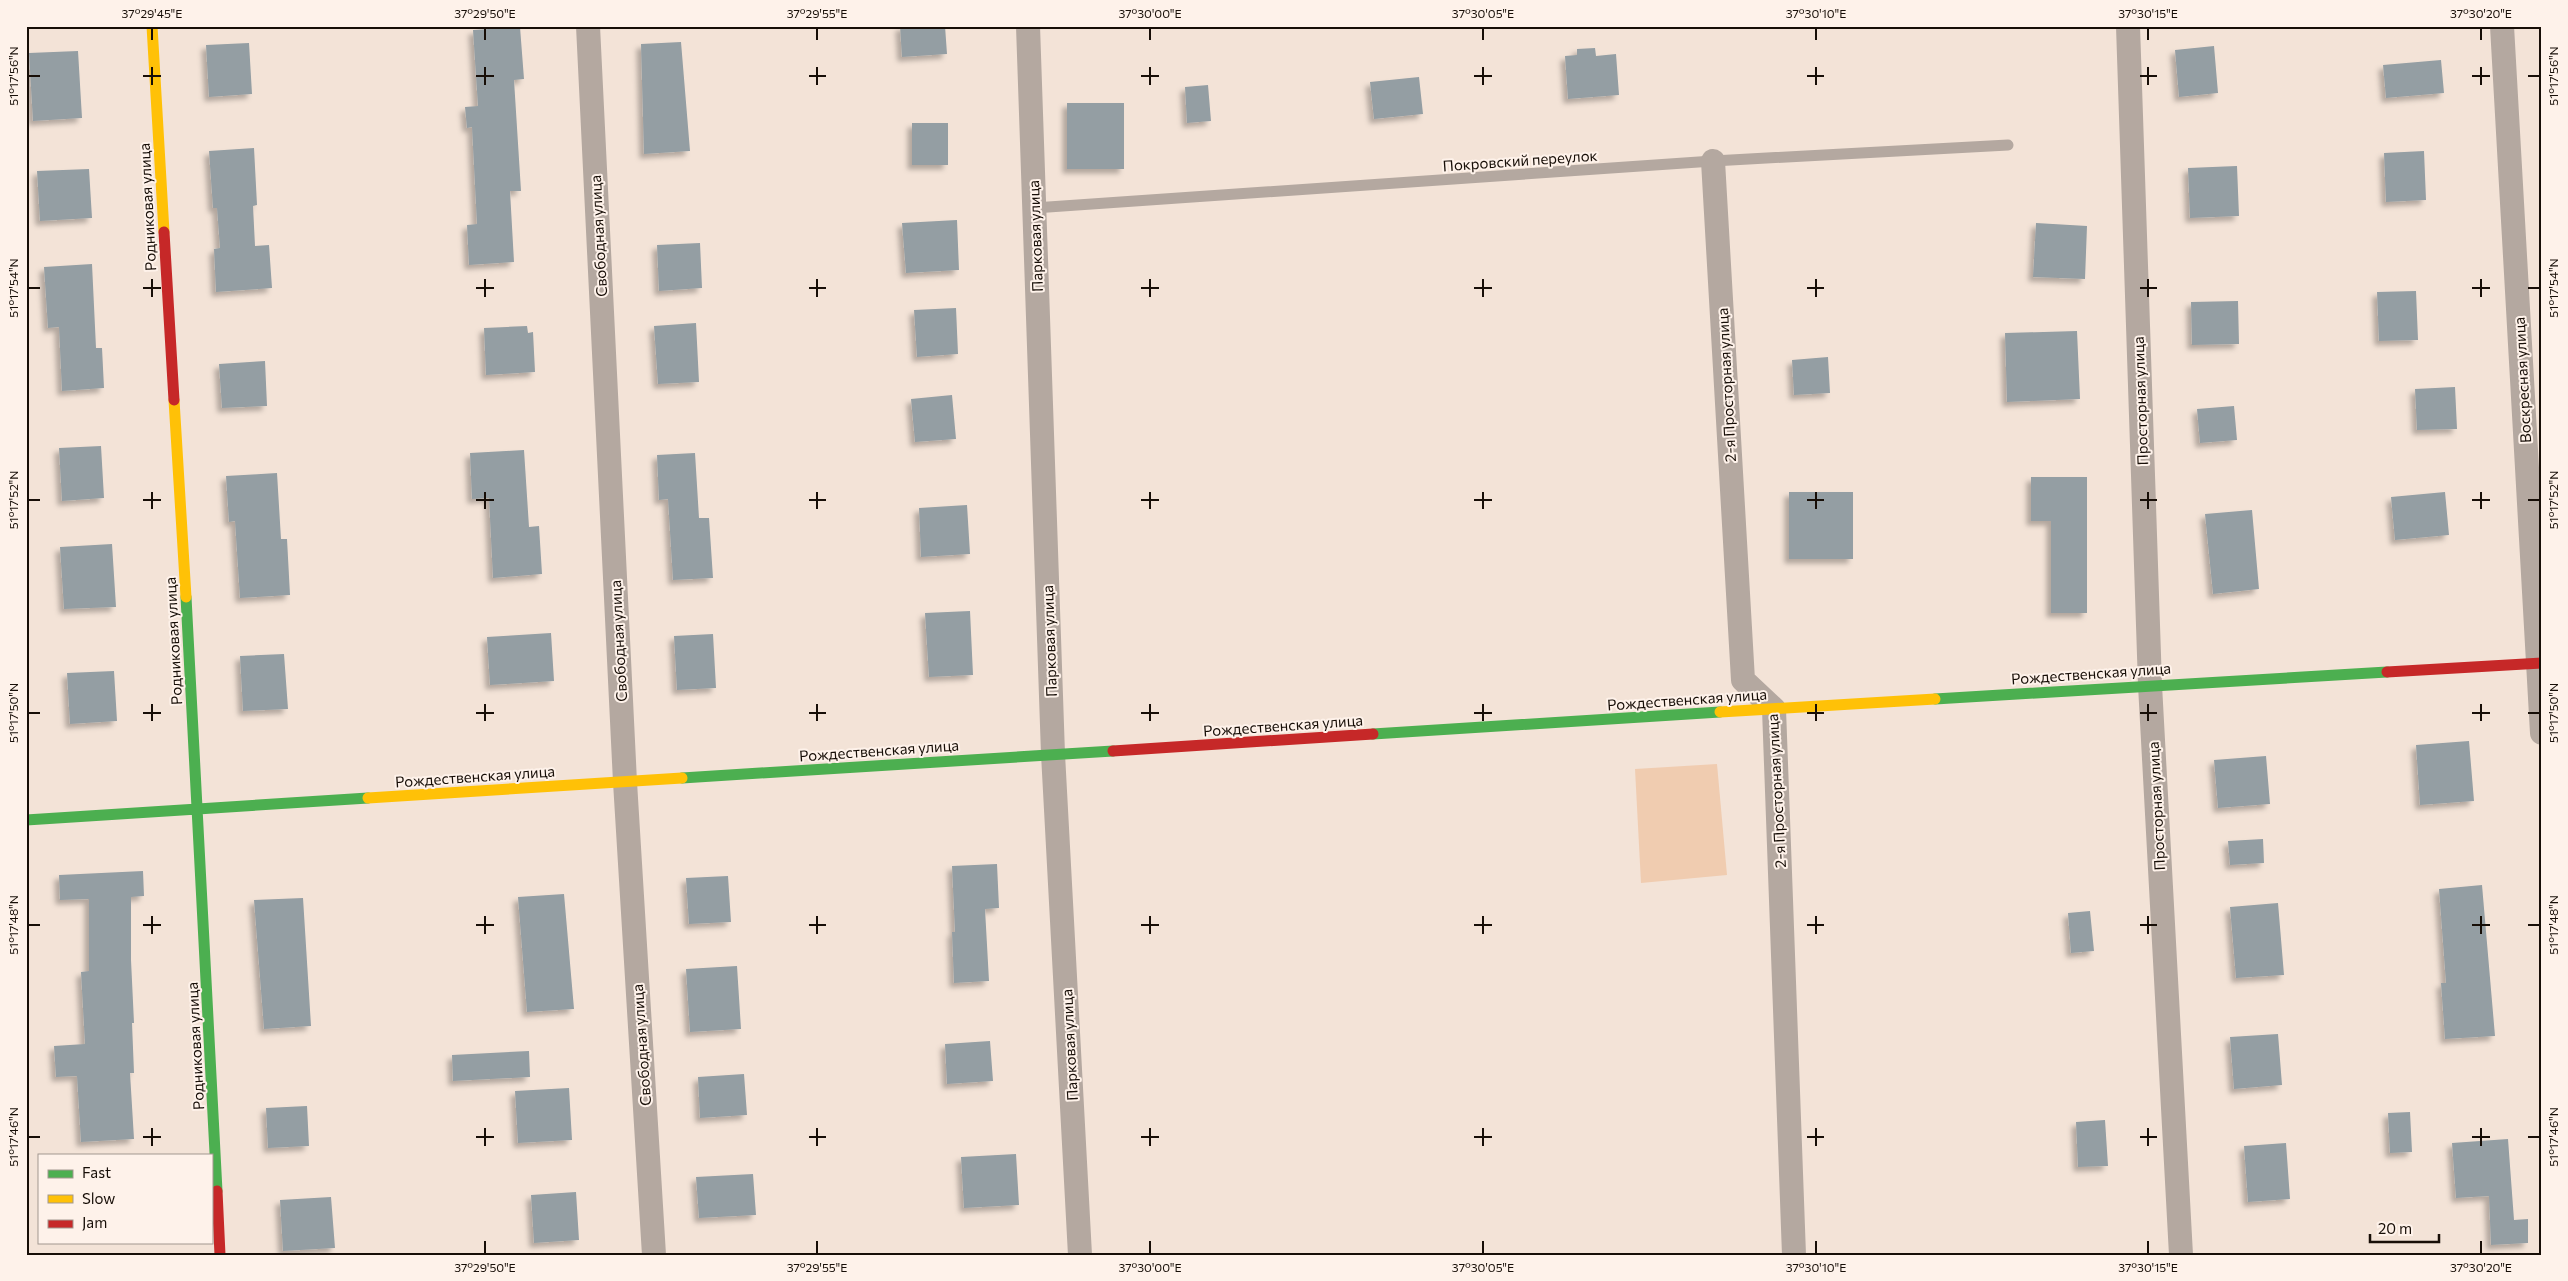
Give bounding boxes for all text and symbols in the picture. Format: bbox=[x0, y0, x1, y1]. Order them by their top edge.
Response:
text: 37°29'45"E bbox=[122, 6, 182, 20]
text: 37°29'50"E bbox=[454, 6, 516, 20]
text: 37°29'55"E bbox=[787, 6, 847, 20]
text: 37°30'00"E bbox=[1118, 6, 1182, 20]
text: 37°30'05"E bbox=[1452, 6, 1514, 20]
text: 37°30'10"E bbox=[1786, 6, 1846, 20]
text: 37°30'15"E bbox=[2118, 6, 2178, 20]
text: 37°30'20"E bbox=[2450, 6, 2512, 20]
text: 51°17'56"N bbox=[6, 46, 20, 106]
text: 51°17'56"N bbox=[2546, 46, 2560, 106]
street label: Родниковая улица bbox=[135, 143, 159, 271]
street label: Покровский переулок bbox=[1442, 146, 1598, 174]
street label: Свободная улица bbox=[586, 175, 610, 297]
street label: Парковая улица bbox=[1024, 180, 1046, 292]
text: 51°17'54"N bbox=[6, 258, 20, 318]
text: 51°17'54"N bbox=[2546, 258, 2560, 318]
street label: 2-я Просторная улица bbox=[1713, 307, 1739, 463]
street label: Воскресная улица bbox=[2510, 316, 2534, 444]
street label: Просторная улица bbox=[2129, 336, 2151, 466]
text: 51°17'52"N bbox=[6, 471, 20, 529]
text: 51°17'52"N bbox=[2546, 471, 2560, 529]
street label: Родниковая улица bbox=[161, 577, 185, 705]
street label: Свободная улица bbox=[606, 580, 630, 702]
street label: Парковая улица bbox=[1038, 585, 1060, 697]
street label: Рождественская улица bbox=[2010, 658, 2172, 688]
text: 51°17'50"N bbox=[6, 683, 20, 743]
text: 51°17'50"N bbox=[2546, 683, 2560, 743]
street label: Рождественская улица bbox=[1606, 684, 1768, 714]
street label: Рождественская улица bbox=[1202, 710, 1364, 740]
street label: 2-я Просторная улица bbox=[1763, 713, 1789, 869]
street label: Рождественская улица bbox=[798, 735, 960, 765]
street label: Просторная улица bbox=[2144, 741, 2168, 871]
street label: Рождественская улица bbox=[394, 761, 556, 791]
text: 51°17'48"N bbox=[6, 895, 20, 955]
text: 51°17'48"N bbox=[2546, 895, 2560, 955]
street label: Родниковая улица bbox=[183, 982, 207, 1110]
street label: Свободная улица bbox=[628, 983, 654, 1107]
street label: Парковая улица bbox=[1057, 989, 1081, 1101]
text: 51°17'46"N bbox=[6, 1107, 20, 1167]
text: 51°17'46"N bbox=[2546, 1107, 2560, 1167]
legend bbox=[38, 1154, 212, 1244]
text: Fast bbox=[82, 1163, 111, 1181]
text: Slow bbox=[82, 1189, 115, 1207]
scale bar bbox=[2370, 1211, 2439, 1243]
text: Jam bbox=[82, 1213, 107, 1231]
text: 20 m bbox=[2378, 1219, 2412, 1237]
text: 37°29'50"E bbox=[454, 1260, 516, 1274]
text: 37°29'55"E bbox=[787, 1260, 847, 1274]
text: 37°30'00"E bbox=[1118, 1260, 1182, 1274]
text: 37°30'05"E bbox=[1452, 1260, 1514, 1274]
text: 37°30'10"E bbox=[1786, 1260, 1846, 1274]
text: 37°30'15"E bbox=[2118, 1260, 2178, 1274]
text: 37°30'20"E bbox=[2450, 1260, 2512, 1274]

